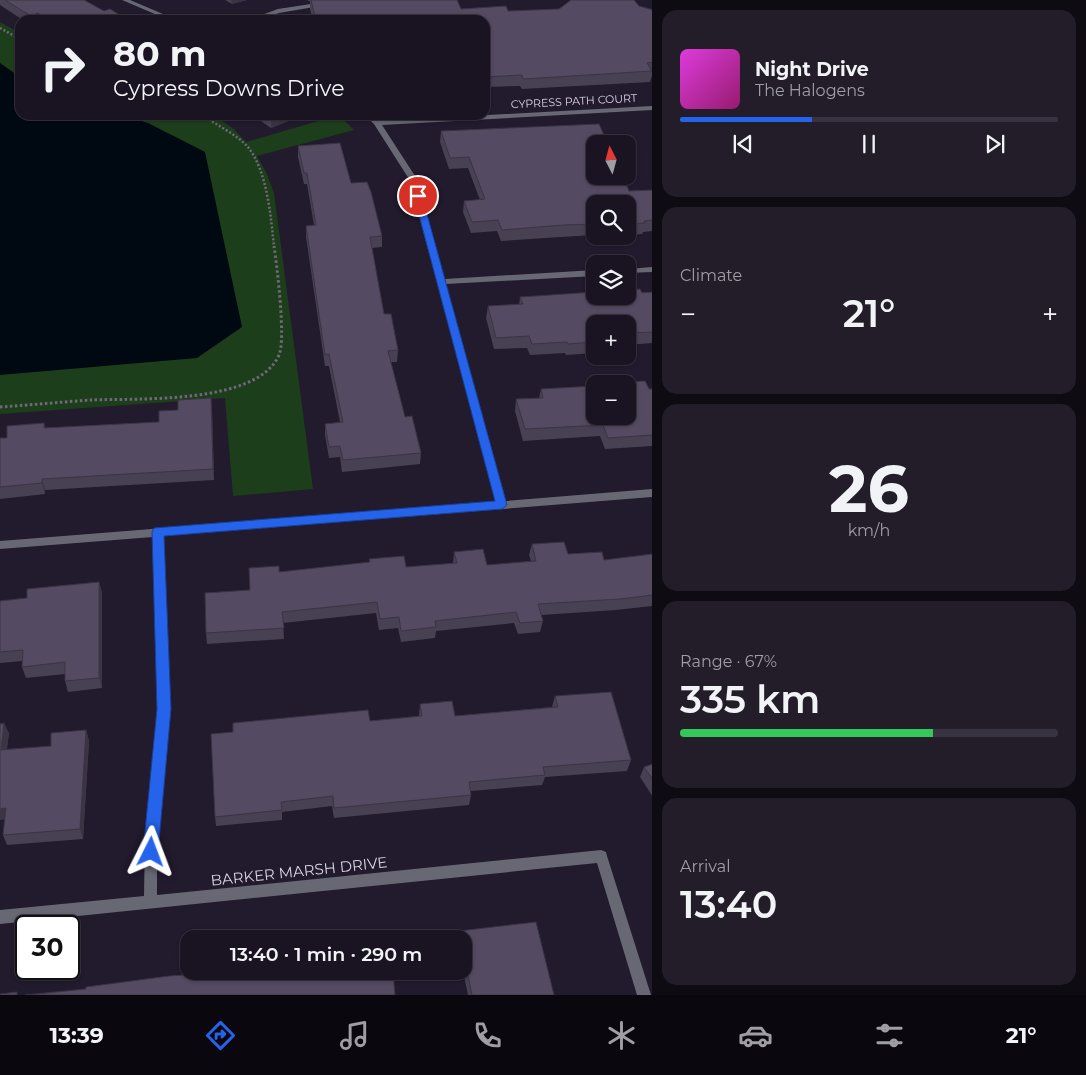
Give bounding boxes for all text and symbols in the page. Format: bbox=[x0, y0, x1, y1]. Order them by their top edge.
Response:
text: 80 m bbox=[113, 32, 207, 75]
icon: right bbox=[30, 35, 95, 100]
text: Night Drive bbox=[755, 58, 869, 81]
text: Cypress Downs Drive bbox=[113, 75, 344, 102]
text: The Halogens bbox=[755, 81, 865, 100]
street label: CYPRESS PATH COURT bbox=[510, 91, 638, 111]
icon: previous bbox=[729, 130, 757, 158]
icon: pause bbox=[855, 130, 883, 158]
icon: next bbox=[981, 130, 1009, 158]
north arrow bbox=[586, 135, 636, 185]
map controls bbox=[586, 135, 636, 425]
pin bbox=[397, 175, 439, 217]
icon: arrive bbox=[404, 182, 432, 210]
button: search bbox=[586, 195, 636, 245]
button: layers bbox=[586, 255, 636, 305]
text: Climate bbox=[680, 266, 742, 285]
text: 21° bbox=[843, 290, 895, 337]
text: − bbox=[680, 297, 696, 331]
text: + bbox=[1042, 297, 1058, 331]
button: + bbox=[586, 315, 636, 365]
button: − bbox=[586, 375, 636, 425]
text: 26 bbox=[829, 449, 909, 528]
text: km/h bbox=[848, 521, 890, 540]
text: Range · 67% bbox=[680, 652, 777, 671]
text: 335 km bbox=[680, 676, 820, 723]
position arrow bbox=[124, 825, 176, 877]
street label: BARKER MARSH DRIVE bbox=[210, 852, 388, 890]
text: Arrival bbox=[680, 857, 730, 876]
text: 13:40 bbox=[680, 881, 777, 928]
speed limit sign: 30 bbox=[15, 915, 80, 980]
text: 13:40 · 1 min · 290 m bbox=[230, 943, 422, 966]
icon: directions bbox=[203, 1018, 238, 1053]
icon: music bbox=[337, 1018, 372, 1053]
icon: phone bbox=[470, 1018, 505, 1053]
icon: climate bbox=[604, 1018, 639, 1053]
icon: car bbox=[738, 1018, 773, 1053]
icon: filters bbox=[872, 1018, 907, 1053]
text: 13:39 bbox=[49, 1022, 104, 1049]
text: 21° bbox=[1006, 1022, 1036, 1049]

